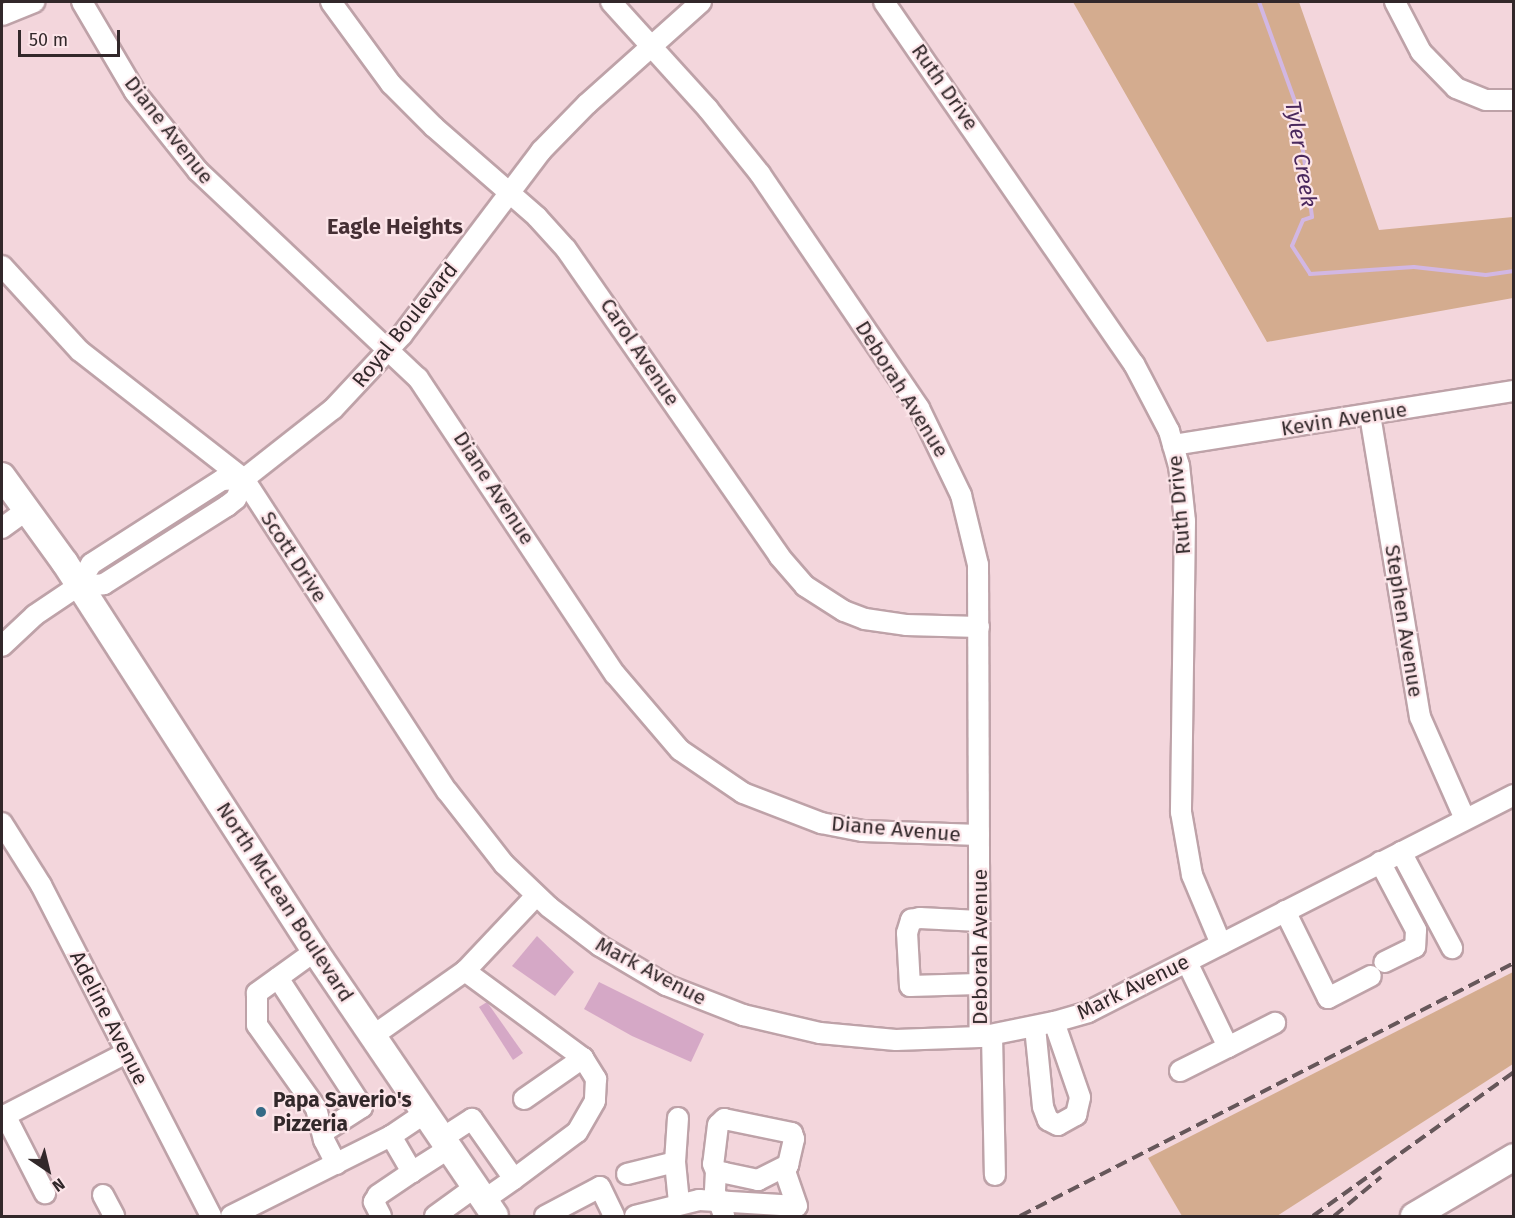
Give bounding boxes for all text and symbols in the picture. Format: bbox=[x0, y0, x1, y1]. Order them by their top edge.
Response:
scale bar bbox=[21, 18, 123, 56]
text: 50 m bbox=[29, 29, 68, 51]
street label: Ruth Drive bbox=[906, 39, 984, 135]
street label: Diane Avenue bbox=[119, 71, 219, 189]
water label: Tyler Creek bbox=[1280, 99, 1322, 209]
district label: Eagle Heights bbox=[327, 214, 463, 240]
street label: Royal Boulevard bbox=[347, 257, 463, 393]
street label: Carol Avenue bbox=[595, 293, 685, 411]
street label: Deborah Avenue bbox=[850, 316, 954, 462]
street label: Kevin Avenue bbox=[1279, 397, 1409, 441]
street label: Diane Avenue bbox=[448, 427, 540, 549]
street label: Ruth Drive bbox=[1162, 454, 1196, 556]
street label: Scott Drive bbox=[255, 507, 333, 607]
street label: Stephen Avenue bbox=[1380, 543, 1428, 699]
street label: North McLean Boulevard bbox=[211, 797, 359, 1007]
street label: Diane Avenue bbox=[830, 811, 962, 847]
street label: Deborah Avenue bbox=[967, 869, 993, 1025]
street label: Mark Avenue bbox=[591, 931, 711, 1011]
street label: Adeline Avenue bbox=[64, 947, 154, 1089]
street label: Mark Avenue bbox=[1073, 949, 1193, 1025]
place label: Papa Saverio's Pizzeria bbox=[273, 1087, 412, 1137]
marker: Papa Saverio's Pizzeria bbox=[254, 1105, 268, 1119]
north arrow bbox=[18, 1140, 78, 1200]
text: N bbox=[49, 1174, 68, 1196]

